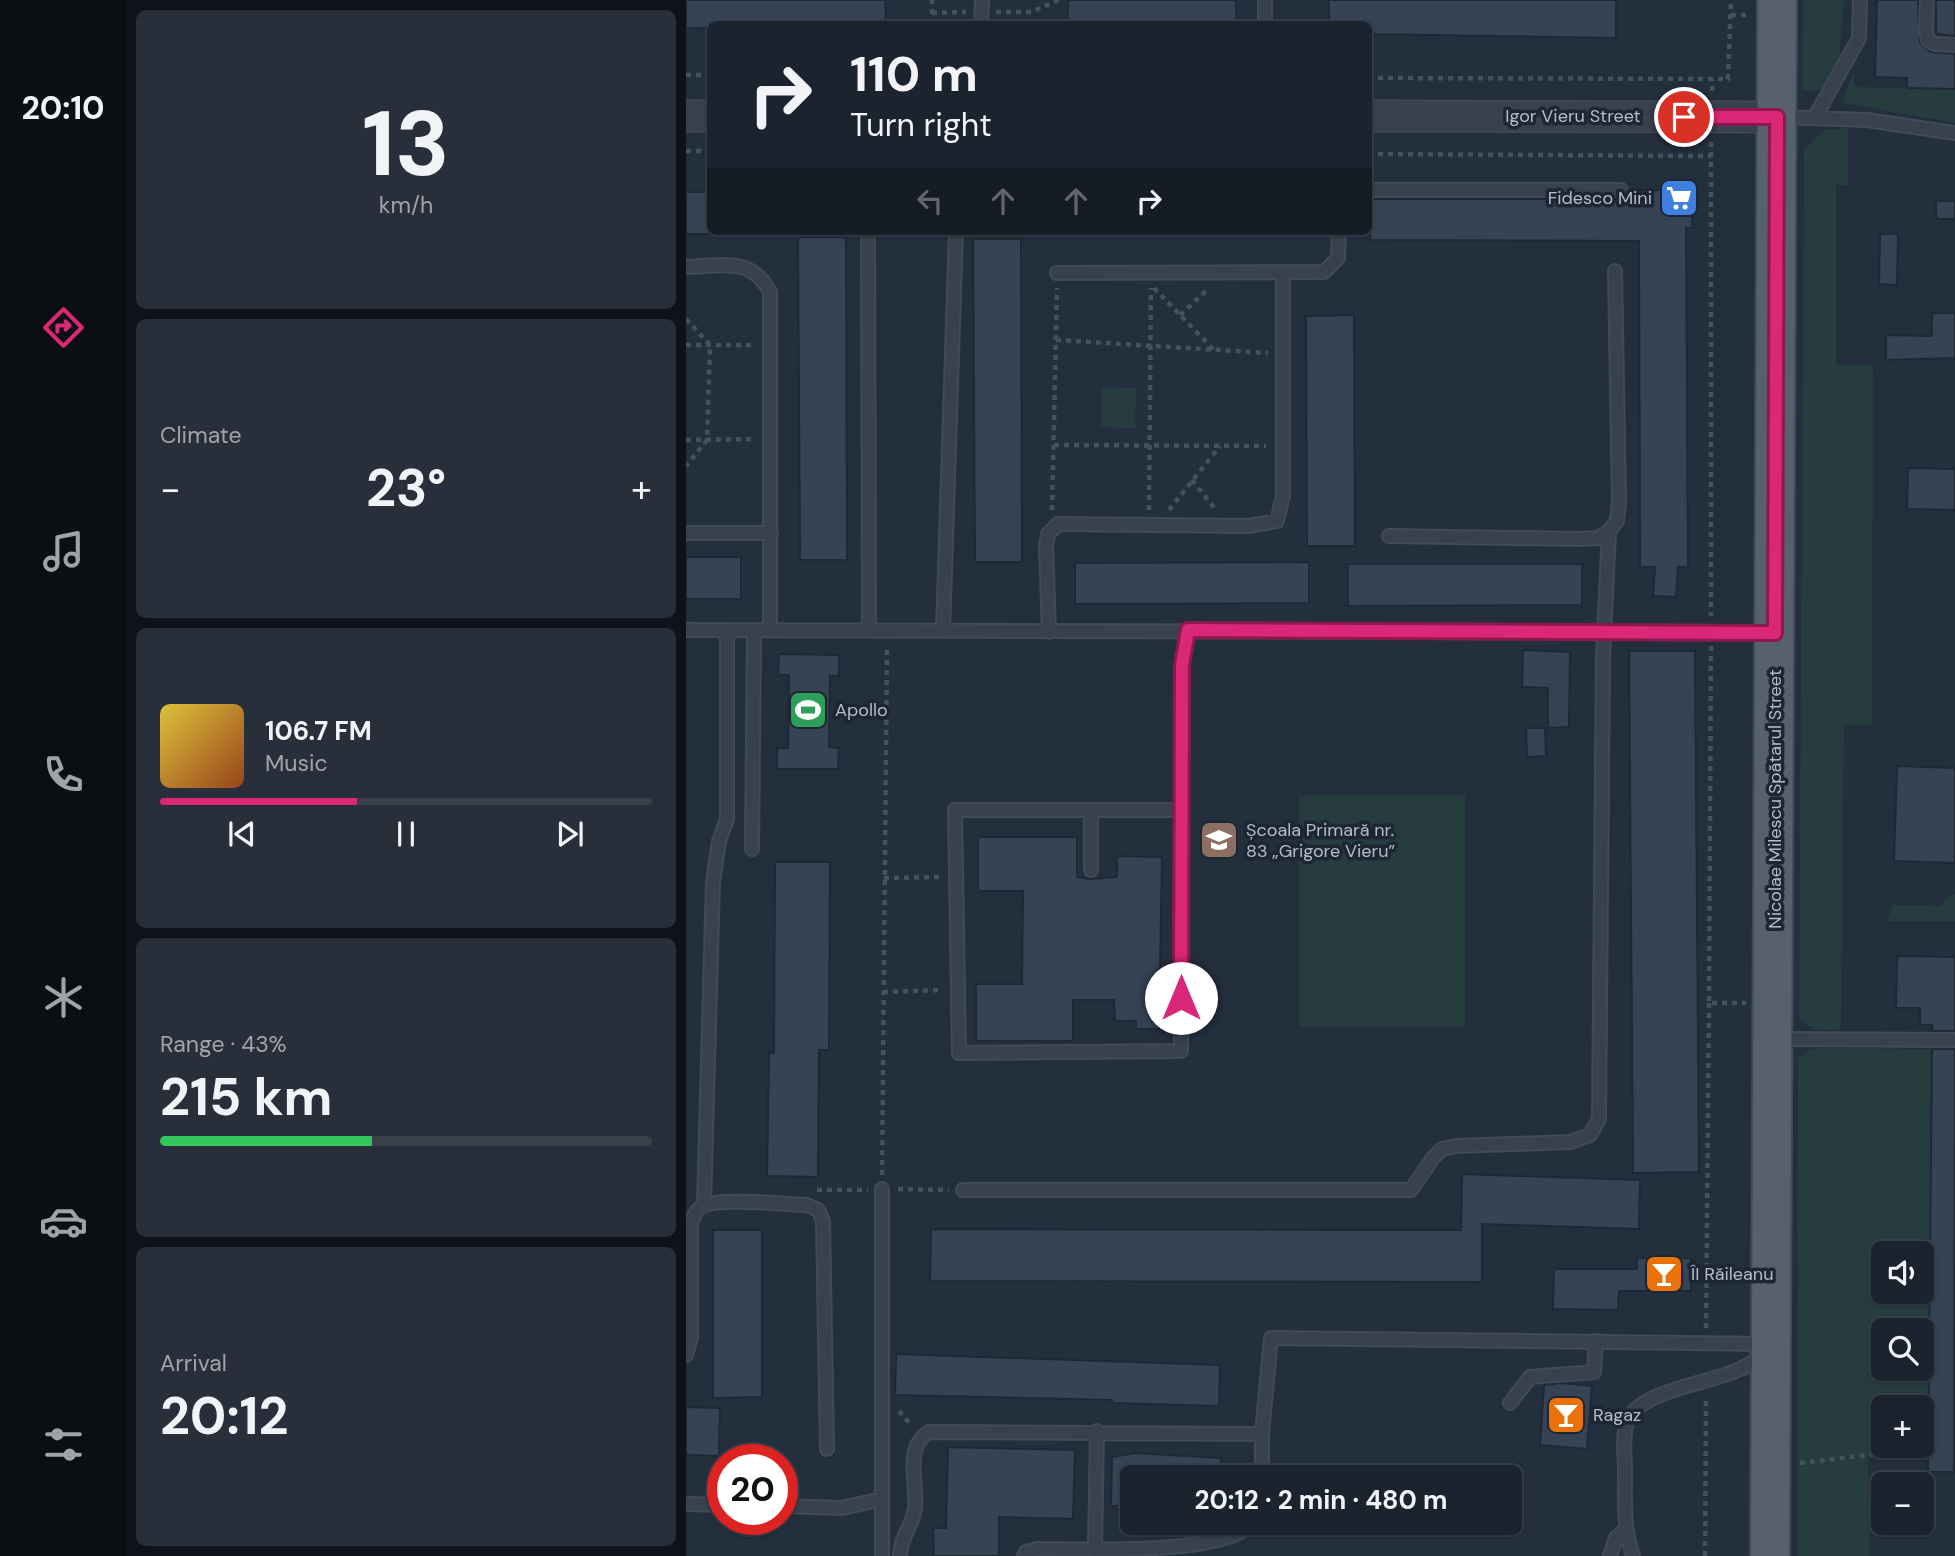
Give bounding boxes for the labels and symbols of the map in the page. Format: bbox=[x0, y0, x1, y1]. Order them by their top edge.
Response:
pin bbox=[1654, 87, 1714, 147]
street label: Igor Vieru Street bbox=[1505, 104, 1641, 128]
supermarket icon: Fidesco Mini bbox=[1658, 177, 1700, 219]
place label: Fidesco Mini bbox=[1548, 186, 1652, 210]
street label: Nicolae Milescu Spătarul Street bbox=[1763, 669, 1787, 929]
sports icon: Apollo bbox=[787, 689, 829, 731]
place label: Apollo bbox=[835, 698, 888, 722]
place label: Școala Primară nr. 83 „Grigore Vieru” bbox=[1246, 818, 1396, 863]
school or university icon: Școala Primară nr. 83 „Grigore Vieru” bbox=[1198, 819, 1240, 861]
position arrow bbox=[1144, 961, 1218, 1035]
bar icon: ÎI Răileanu bbox=[1643, 1253, 1685, 1295]
place label: ÎI Răileanu bbox=[1690, 1262, 1773, 1286]
bar icon: Ragaz bbox=[1545, 1394, 1587, 1436]
place label: Ragaz bbox=[1593, 1403, 1641, 1427]
speed limit sign: 20 bbox=[707, 1444, 798, 1535]

